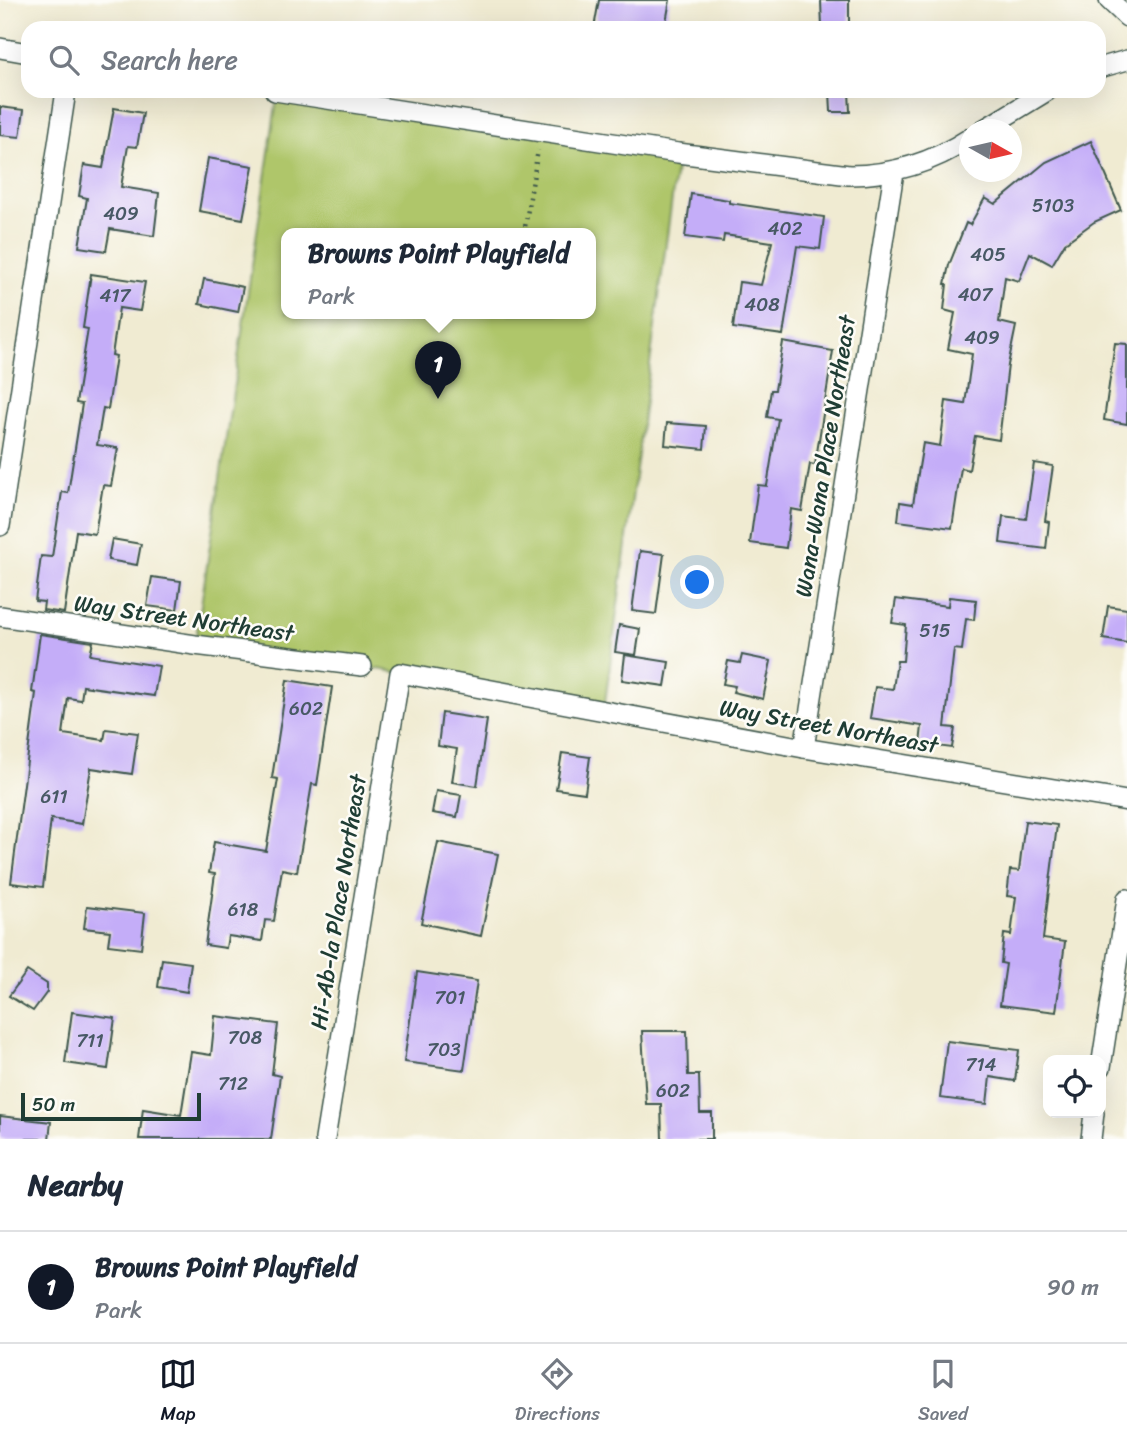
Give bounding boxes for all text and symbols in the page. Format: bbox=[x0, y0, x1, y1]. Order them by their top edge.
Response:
search box bbox=[21, 21, 1106, 98]
text: Search here bbox=[101, 37, 238, 83]
icon: search bbox=[45, 41, 83, 79]
north arrow bbox=[959, 119, 1022, 182]
house number: 5103 bbox=[1032, 189, 1075, 222]
house number: 409 bbox=[103, 197, 139, 230]
house number: 402 bbox=[768, 212, 802, 245]
popup bbox=[281, 228, 596, 319]
text: Browns Point Playfield bbox=[308, 230, 569, 276]
house number: 405 bbox=[970, 238, 1006, 271]
text: Park bbox=[308, 276, 355, 317]
house number: 407 bbox=[958, 278, 994, 311]
house number: 417 bbox=[100, 279, 132, 312]
house number: 408 bbox=[744, 288, 780, 321]
street label: Wana-Wana Place Northeast bbox=[783, 311, 868, 600]
house number: 409 bbox=[964, 321, 1000, 354]
pin: 1 bbox=[415, 341, 461, 399]
your location bbox=[680, 565, 714, 599]
street label: Way Street Northeast bbox=[71, 583, 298, 654]
house number: 515 bbox=[919, 614, 951, 647]
street label: Way Street Northeast bbox=[716, 687, 943, 766]
house number: 602 bbox=[289, 692, 323, 725]
street label: Hi-Ab-la Place Northeast bbox=[298, 770, 379, 1033]
house number: 611 bbox=[40, 780, 68, 813]
house number: 618 bbox=[228, 893, 259, 926]
house number: 701 bbox=[434, 981, 466, 1014]
house number: 708 bbox=[228, 1021, 263, 1054]
house number: 711 bbox=[76, 1024, 104, 1057]
house number: 703 bbox=[427, 1033, 461, 1066]
house number: 714 bbox=[966, 1048, 997, 1081]
map controls bbox=[1043, 1055, 1106, 1118]
button: locate bbox=[1043, 1055, 1106, 1118]
house number: 712 bbox=[218, 1067, 248, 1100]
house number: 602 bbox=[656, 1074, 690, 1107]
text: 50 m bbox=[32, 1088, 75, 1121]
scale bar bbox=[21, 1090, 201, 1122]
text: Nearby bbox=[28, 1158, 123, 1212]
text: Browns Point Playfield bbox=[95, 1244, 356, 1290]
text: 1 bbox=[46, 1267, 56, 1308]
text: 90 m bbox=[1047, 1267, 1099, 1308]
text: Park bbox=[95, 1290, 142, 1331]
tab: Map bbox=[159, 1355, 197, 1430]
tab: Directions bbox=[515, 1355, 600, 1430]
tab: Saved bbox=[918, 1355, 968, 1430]

